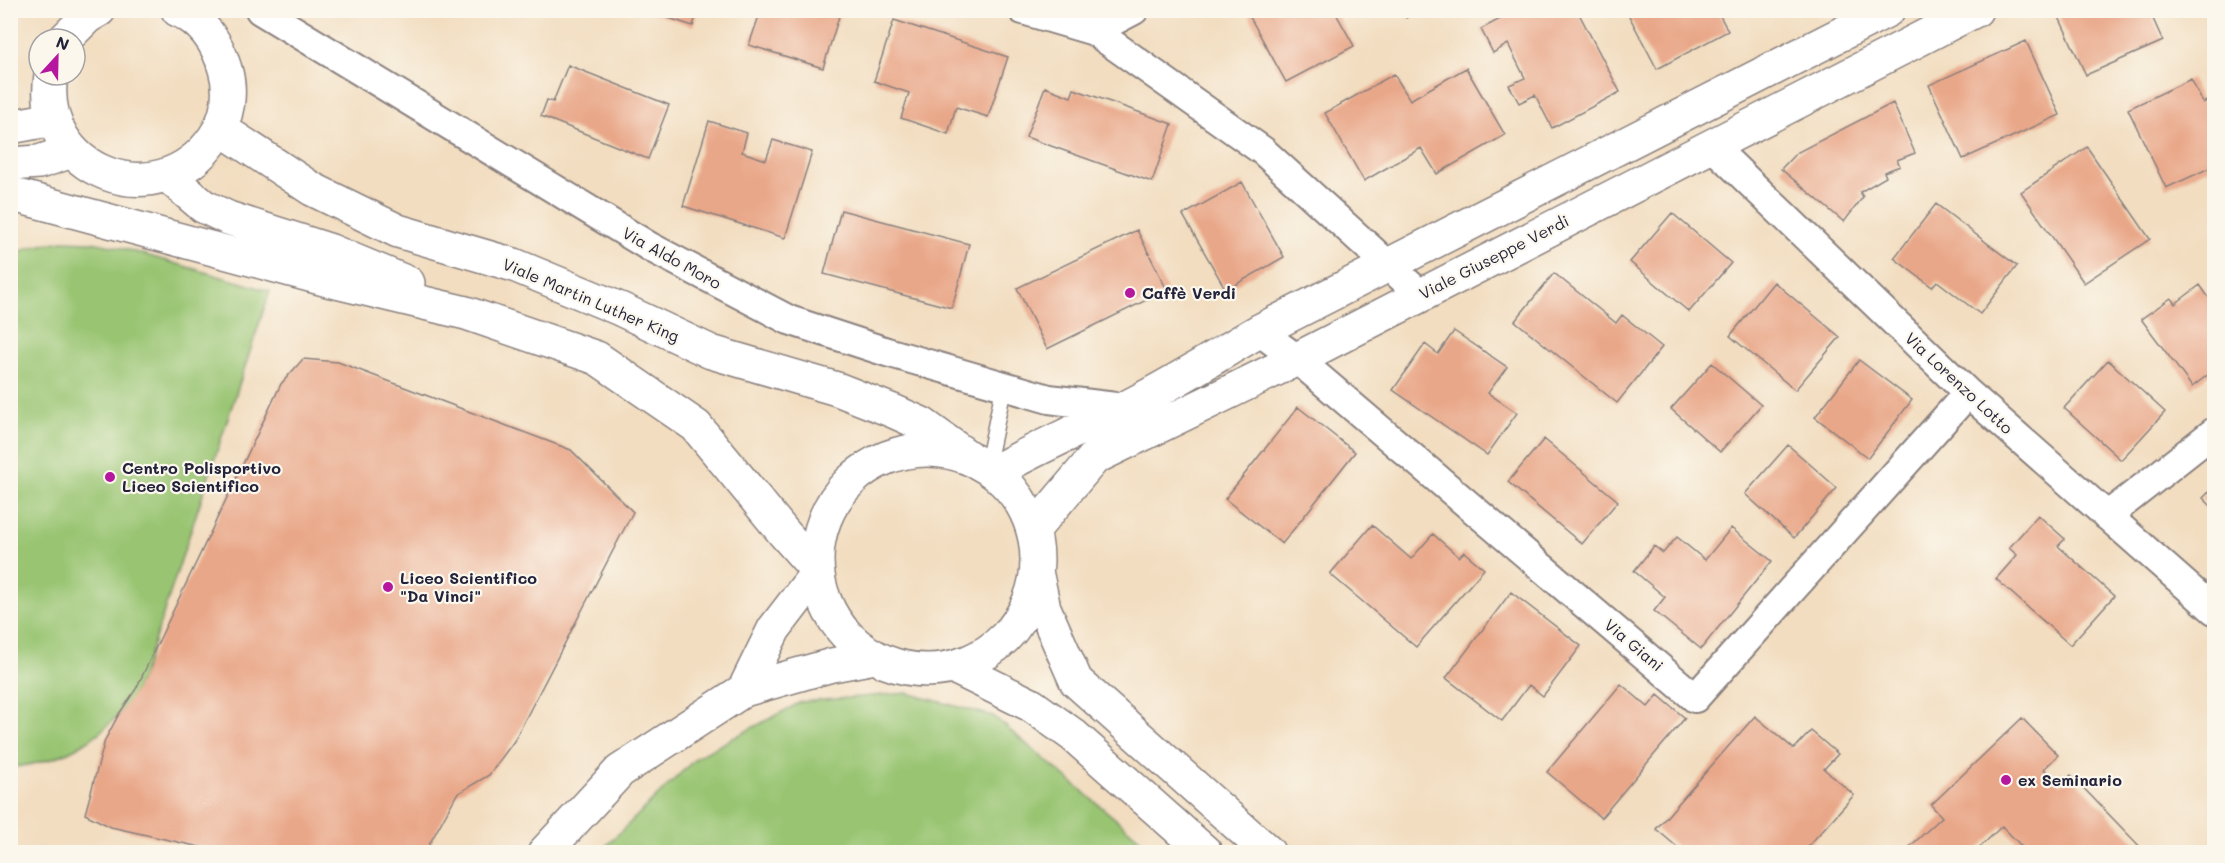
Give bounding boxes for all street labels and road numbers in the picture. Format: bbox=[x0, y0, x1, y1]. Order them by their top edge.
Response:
street label: Viale Giuseppe Verdi bbox=[1415, 210, 1572, 303]
street label: Via Aldo Moro bbox=[619, 222, 725, 293]
street label: Viale Martin Luther King bbox=[500, 253, 683, 346]
street label: Via Lorenzo Lotto bbox=[1901, 327, 2018, 438]
street label: Via Giani bbox=[1600, 614, 1668, 675]

